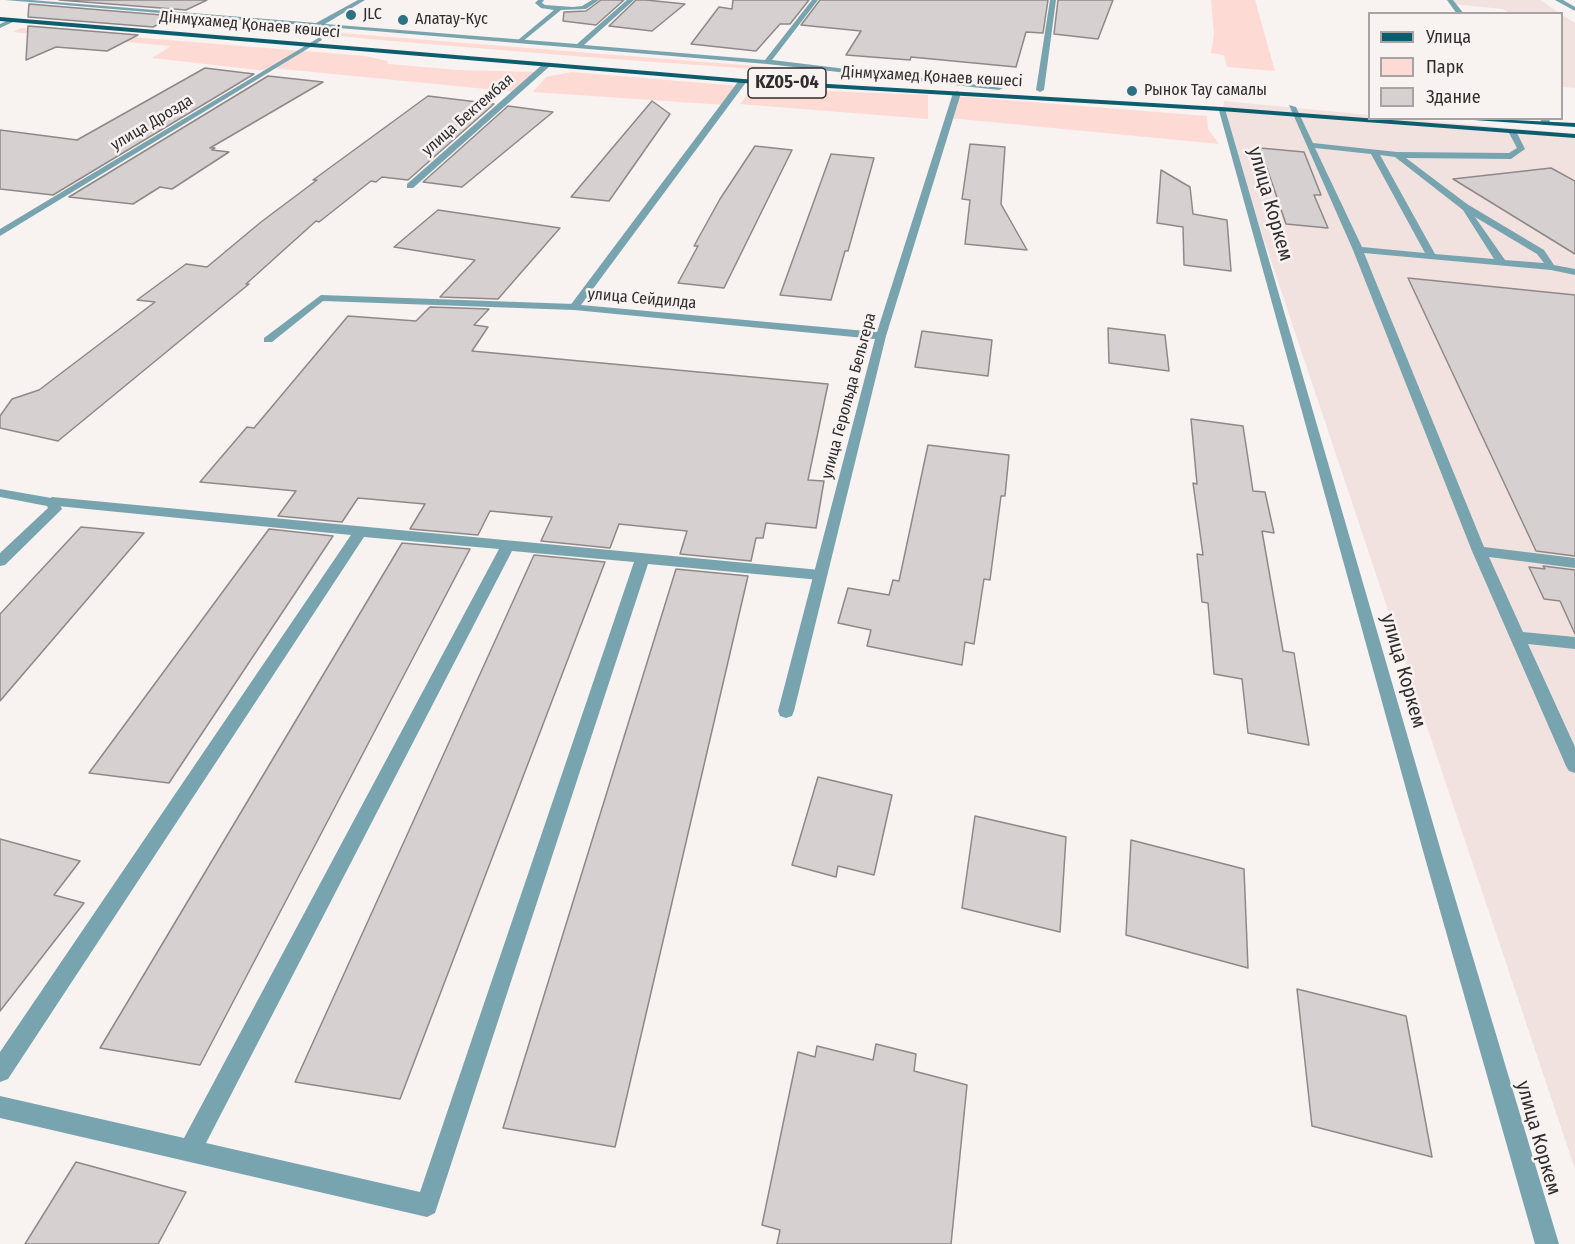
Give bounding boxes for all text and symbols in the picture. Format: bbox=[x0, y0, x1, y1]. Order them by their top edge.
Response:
place label: JLC bbox=[363, 5, 382, 25]
street label: Дінмұхамед Қонаев көшесі bbox=[159, 8, 341, 42]
marker: JLC bbox=[344, 8, 358, 22]
place label: Алатау-Кус bbox=[415, 10, 488, 30]
legend bbox=[1368, 12, 1563, 120]
marker: Алатау-Кус bbox=[396, 13, 410, 27]
text: Улица bbox=[1426, 26, 1471, 48]
text: Парк bbox=[1426, 56, 1464, 78]
street label: Дінмұхамед Қонаев көшесі bbox=[841, 63, 1023, 91]
road number: KZ05-04 bbox=[748, 68, 826, 98]
street label: улица Бектембая bbox=[418, 70, 518, 160]
place label: Рынок Тау самалы bbox=[1144, 81, 1267, 101]
marker: Рынок Тау самалы bbox=[1125, 84, 1139, 98]
text: Здание bbox=[1426, 86, 1481, 108]
street label: улица Дрозда bbox=[108, 91, 196, 155]
street label: улица Коркем bbox=[1242, 144, 1298, 264]
street label: улица Сейдилда bbox=[587, 285, 697, 313]
street label: улица Герольда Бельгера bbox=[818, 311, 880, 481]
street label: улица Коркем bbox=[1375, 611, 1431, 731]
street label: улица Коркем bbox=[1510, 1078, 1566, 1198]

